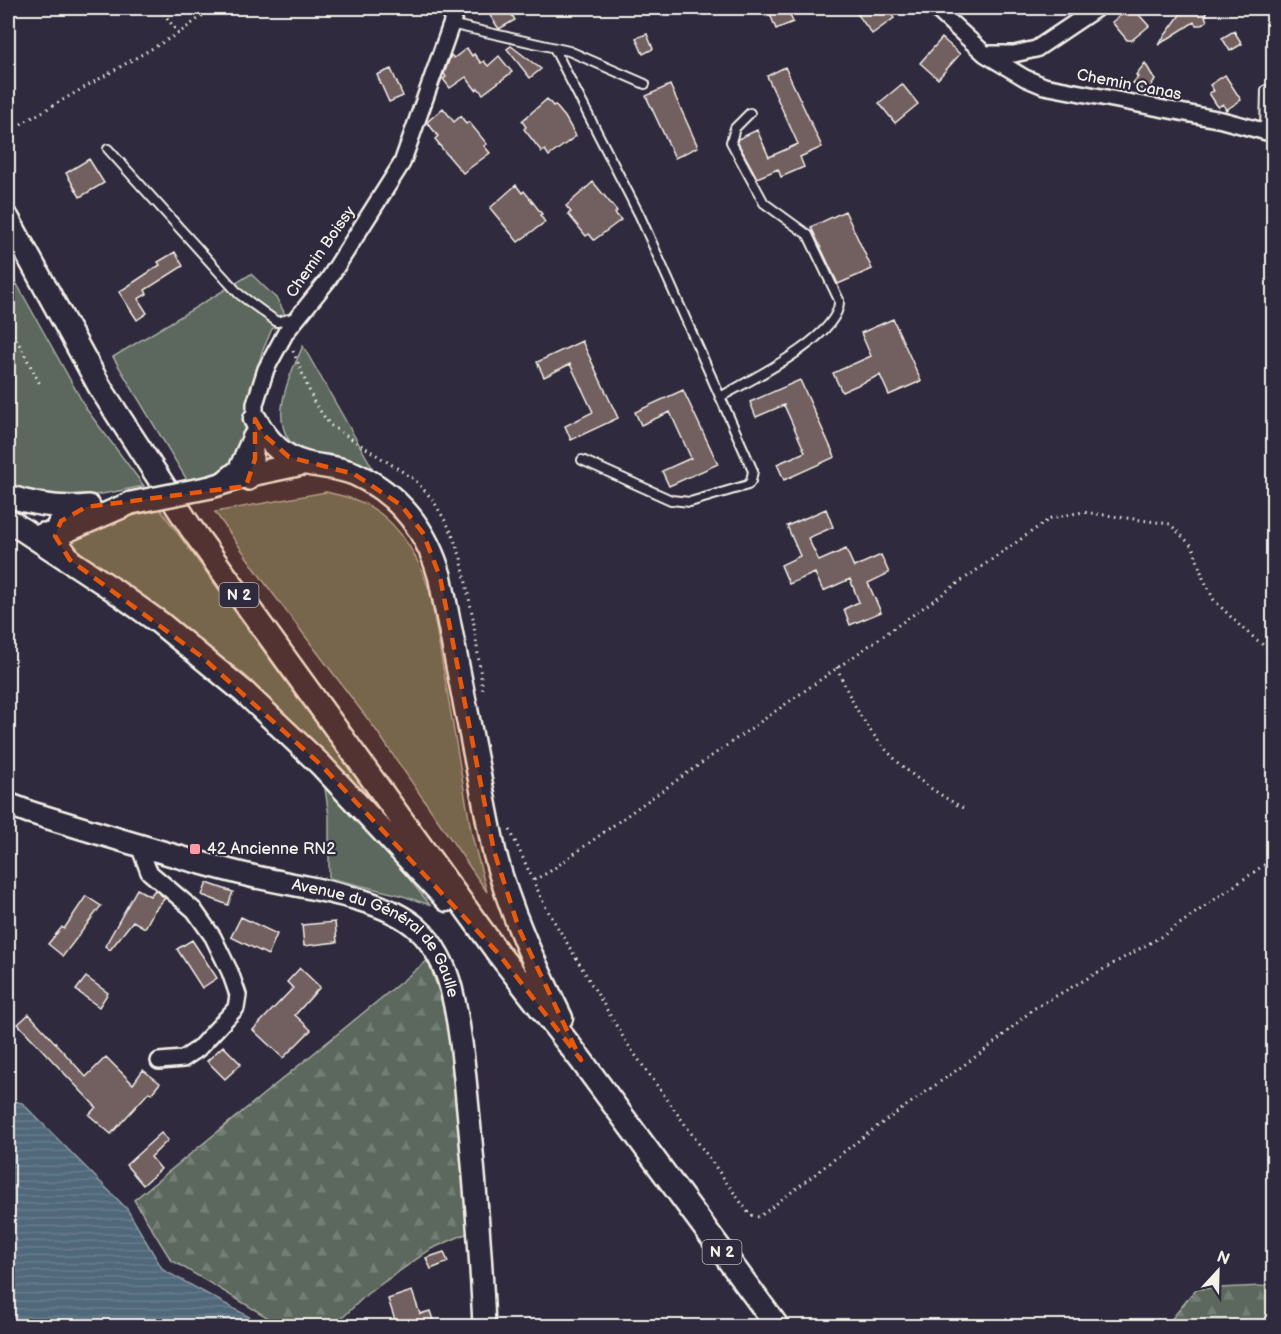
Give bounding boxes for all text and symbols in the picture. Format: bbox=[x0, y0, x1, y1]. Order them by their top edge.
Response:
street label: Chemin Canas bbox=[1075, 66, 1183, 104]
street label: Chemin Boissy bbox=[283, 202, 360, 301]
road number: N 2 bbox=[220, 583, 258, 607]
place label: 42 Ancienne RN2 bbox=[207, 840, 336, 859]
marker: 42 Ancienne RN2 bbox=[188, 842, 202, 856]
street label: Avenue du Général de Gaulle bbox=[290, 875, 463, 1000]
road number: N 2 bbox=[702, 1240, 742, 1264]
north arrow bbox=[1188, 1241, 1248, 1301]
text: N bbox=[1214, 1247, 1232, 1270]

